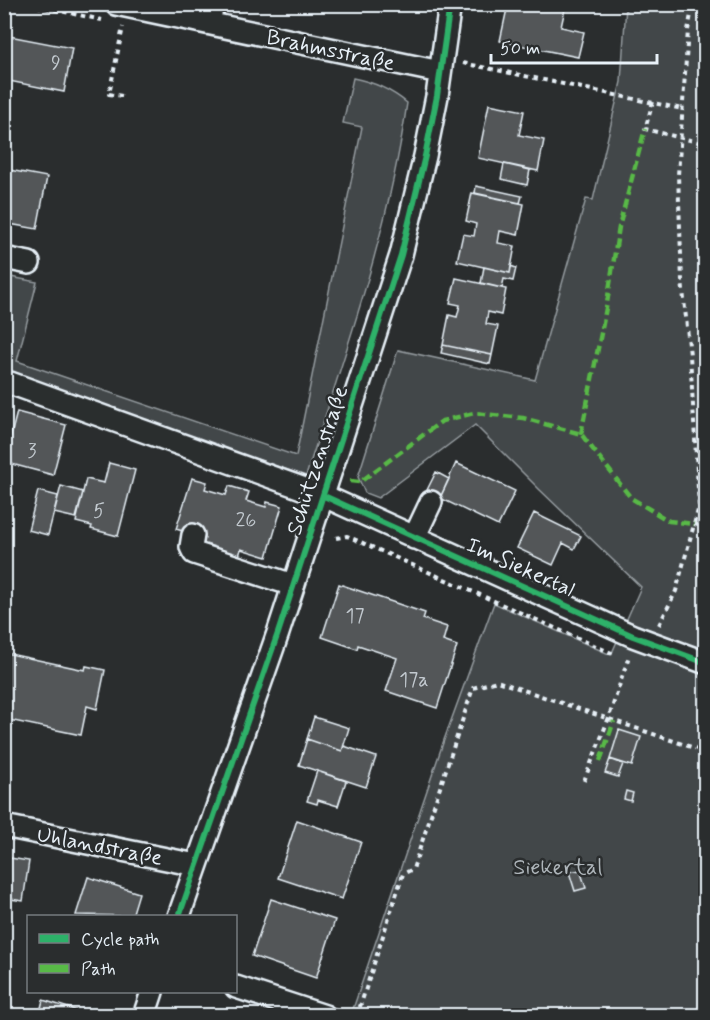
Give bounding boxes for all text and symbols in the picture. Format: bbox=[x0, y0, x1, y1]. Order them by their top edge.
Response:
street label: Brahmsstraße bbox=[264, 24, 397, 78]
scale bar bbox=[491, 27, 658, 65]
text: 50 m bbox=[500, 37, 540, 61]
house number: 9 bbox=[51, 50, 61, 77]
street label: Schützenstraße bbox=[281, 382, 355, 539]
house number: 3 bbox=[27, 438, 37, 465]
house number: 5 bbox=[93, 498, 105, 525]
house number: 26 bbox=[236, 507, 256, 534]
street label: Im Siekertal bbox=[462, 532, 579, 604]
house number: 17 bbox=[346, 603, 365, 630]
house number: 17a bbox=[399, 667, 429, 694]
street label: Uhlandstraße bbox=[34, 821, 165, 873]
park label: Siekertal bbox=[513, 854, 603, 882]
legend bbox=[27, 915, 237, 993]
text: Cycle path bbox=[81, 928, 159, 952]
text: Path bbox=[81, 958, 116, 982]

